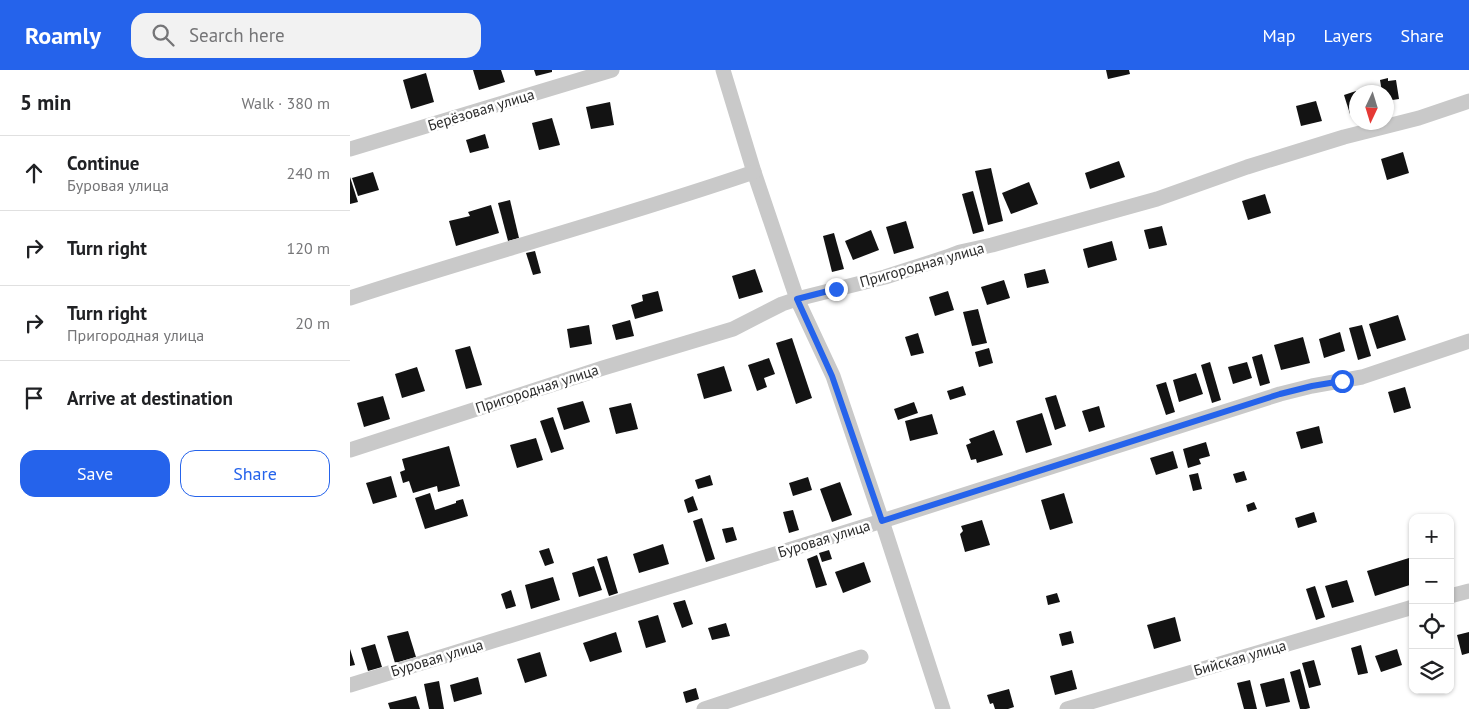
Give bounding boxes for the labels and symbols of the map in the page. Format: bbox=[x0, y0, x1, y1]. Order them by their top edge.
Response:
street label: Берёзовая улица bbox=[425, 84, 536, 135]
north arrow bbox=[1349, 85, 1394, 130]
street label: Пригородная улица bbox=[857, 238, 986, 291]
route end bbox=[825, 278, 848, 301]
street label: Пригородная улица bbox=[473, 360, 601, 417]
route start bbox=[1331, 370, 1354, 393]
street label: Буровая улица bbox=[775, 515, 872, 562]
street label: Буровая улица bbox=[388, 634, 485, 681]
street label: Бийская улица bbox=[1191, 635, 1288, 680]

